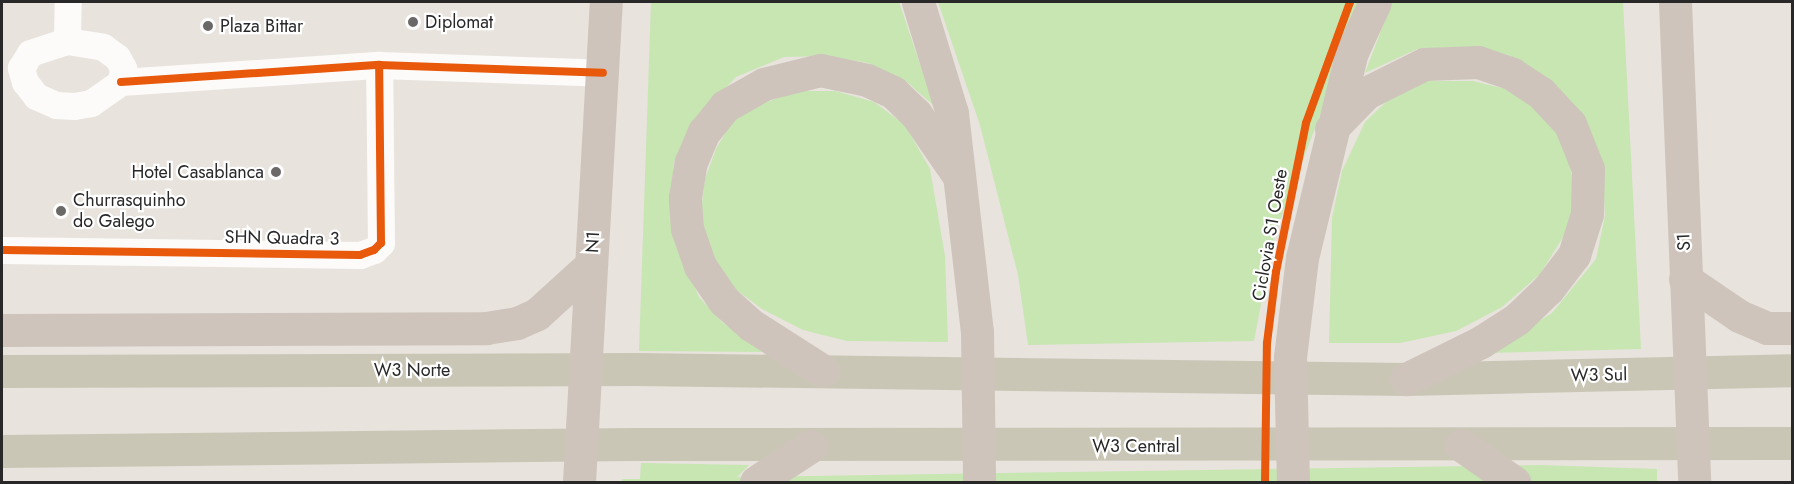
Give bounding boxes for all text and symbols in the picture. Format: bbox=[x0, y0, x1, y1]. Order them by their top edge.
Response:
place label: Diplomat bbox=[425, 11, 493, 33]
place label: Plaza Bittar bbox=[220, 15, 303, 37]
marker: Diplomat bbox=[406, 15, 420, 29]
marker: Plaza Bittar bbox=[201, 19, 215, 33]
place label: Hotel Casablanca bbox=[132, 161, 264, 183]
marker: Hotel Casablanca bbox=[269, 165, 283, 179]
street label: Ciclovia S1 Oeste bbox=[1248, 167, 1292, 303]
place label: Churrasquinho do Galego bbox=[73, 190, 186, 232]
marker: Churrasquinho do Galego bbox=[54, 204, 68, 218]
street label: SHN Quadra 3 bbox=[224, 226, 340, 250]
street label: N1 bbox=[582, 230, 604, 254]
street label: S1 bbox=[1673, 233, 1695, 251]
street label: W3 Norte bbox=[374, 359, 450, 381]
street label: W3 Sul bbox=[1571, 364, 1627, 386]
street label: W3 Central bbox=[1092, 435, 1180, 457]

